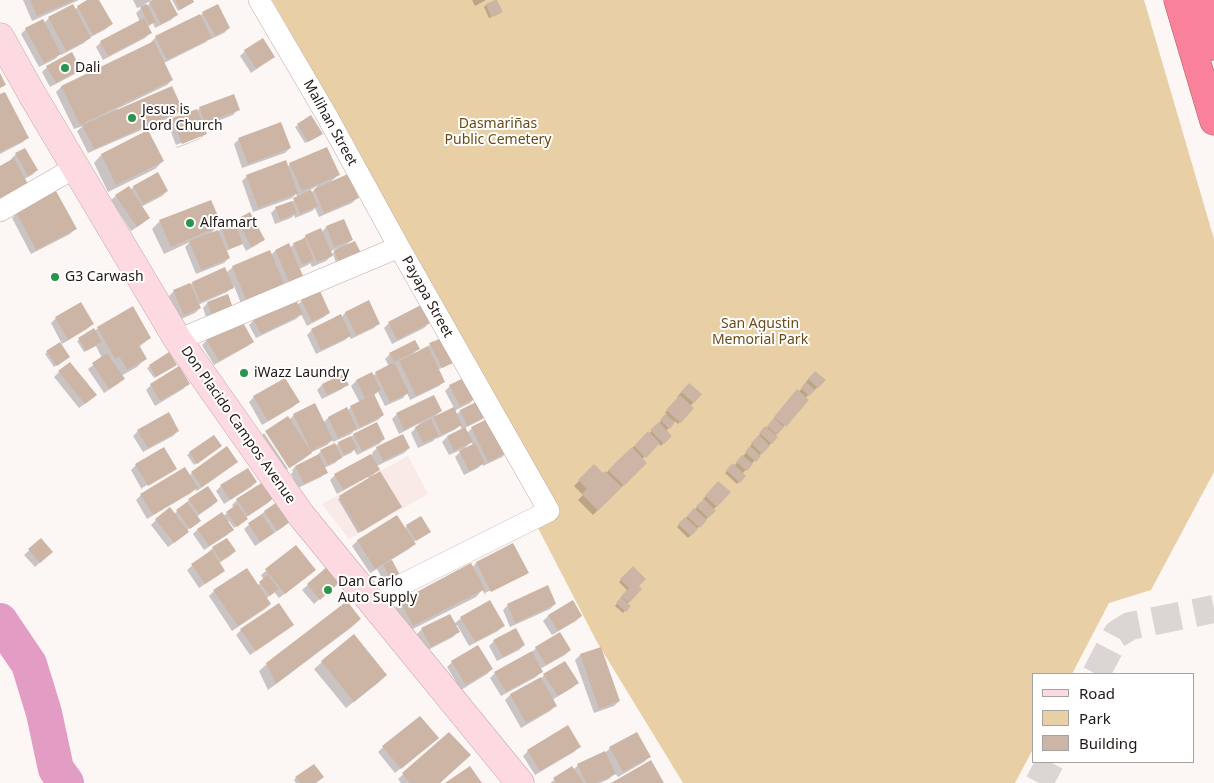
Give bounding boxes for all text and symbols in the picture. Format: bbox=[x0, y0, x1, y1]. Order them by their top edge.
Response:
place label: Dali bbox=[75, 60, 100, 76]
marker: Dali bbox=[59, 62, 71, 74]
street label: Malihan Street bbox=[299, 77, 361, 169]
place label: Jesus is Lord Church bbox=[142, 102, 223, 134]
marker: Jesus is Lord Church bbox=[126, 112, 138, 124]
park label: Dasmariñas Public Cemetery bbox=[445, 116, 551, 148]
place label: Alfamart bbox=[200, 215, 257, 231]
marker: Alfamart bbox=[184, 217, 196, 229]
street label: Payapa Street bbox=[398, 253, 456, 341]
place label: G3 Carwash bbox=[65, 269, 144, 285]
marker: G3 Carwash bbox=[49, 271, 61, 283]
park label: San Agustin Memorial Park bbox=[712, 316, 808, 348]
street label: Don Placido Campos Avenue bbox=[177, 343, 299, 507]
place label: iWazz Laundry bbox=[254, 365, 349, 381]
marker: iWazz Laundry bbox=[238, 367, 250, 379]
place label: Dan Carlo Auto Supply bbox=[338, 574, 417, 606]
marker: Dan Carlo Auto Supply bbox=[322, 584, 334, 596]
legend bbox=[1032, 673, 1194, 763]
text: Road bbox=[1079, 683, 1115, 703]
text: Park bbox=[1079, 708, 1111, 728]
text: Building bbox=[1079, 733, 1137, 753]

